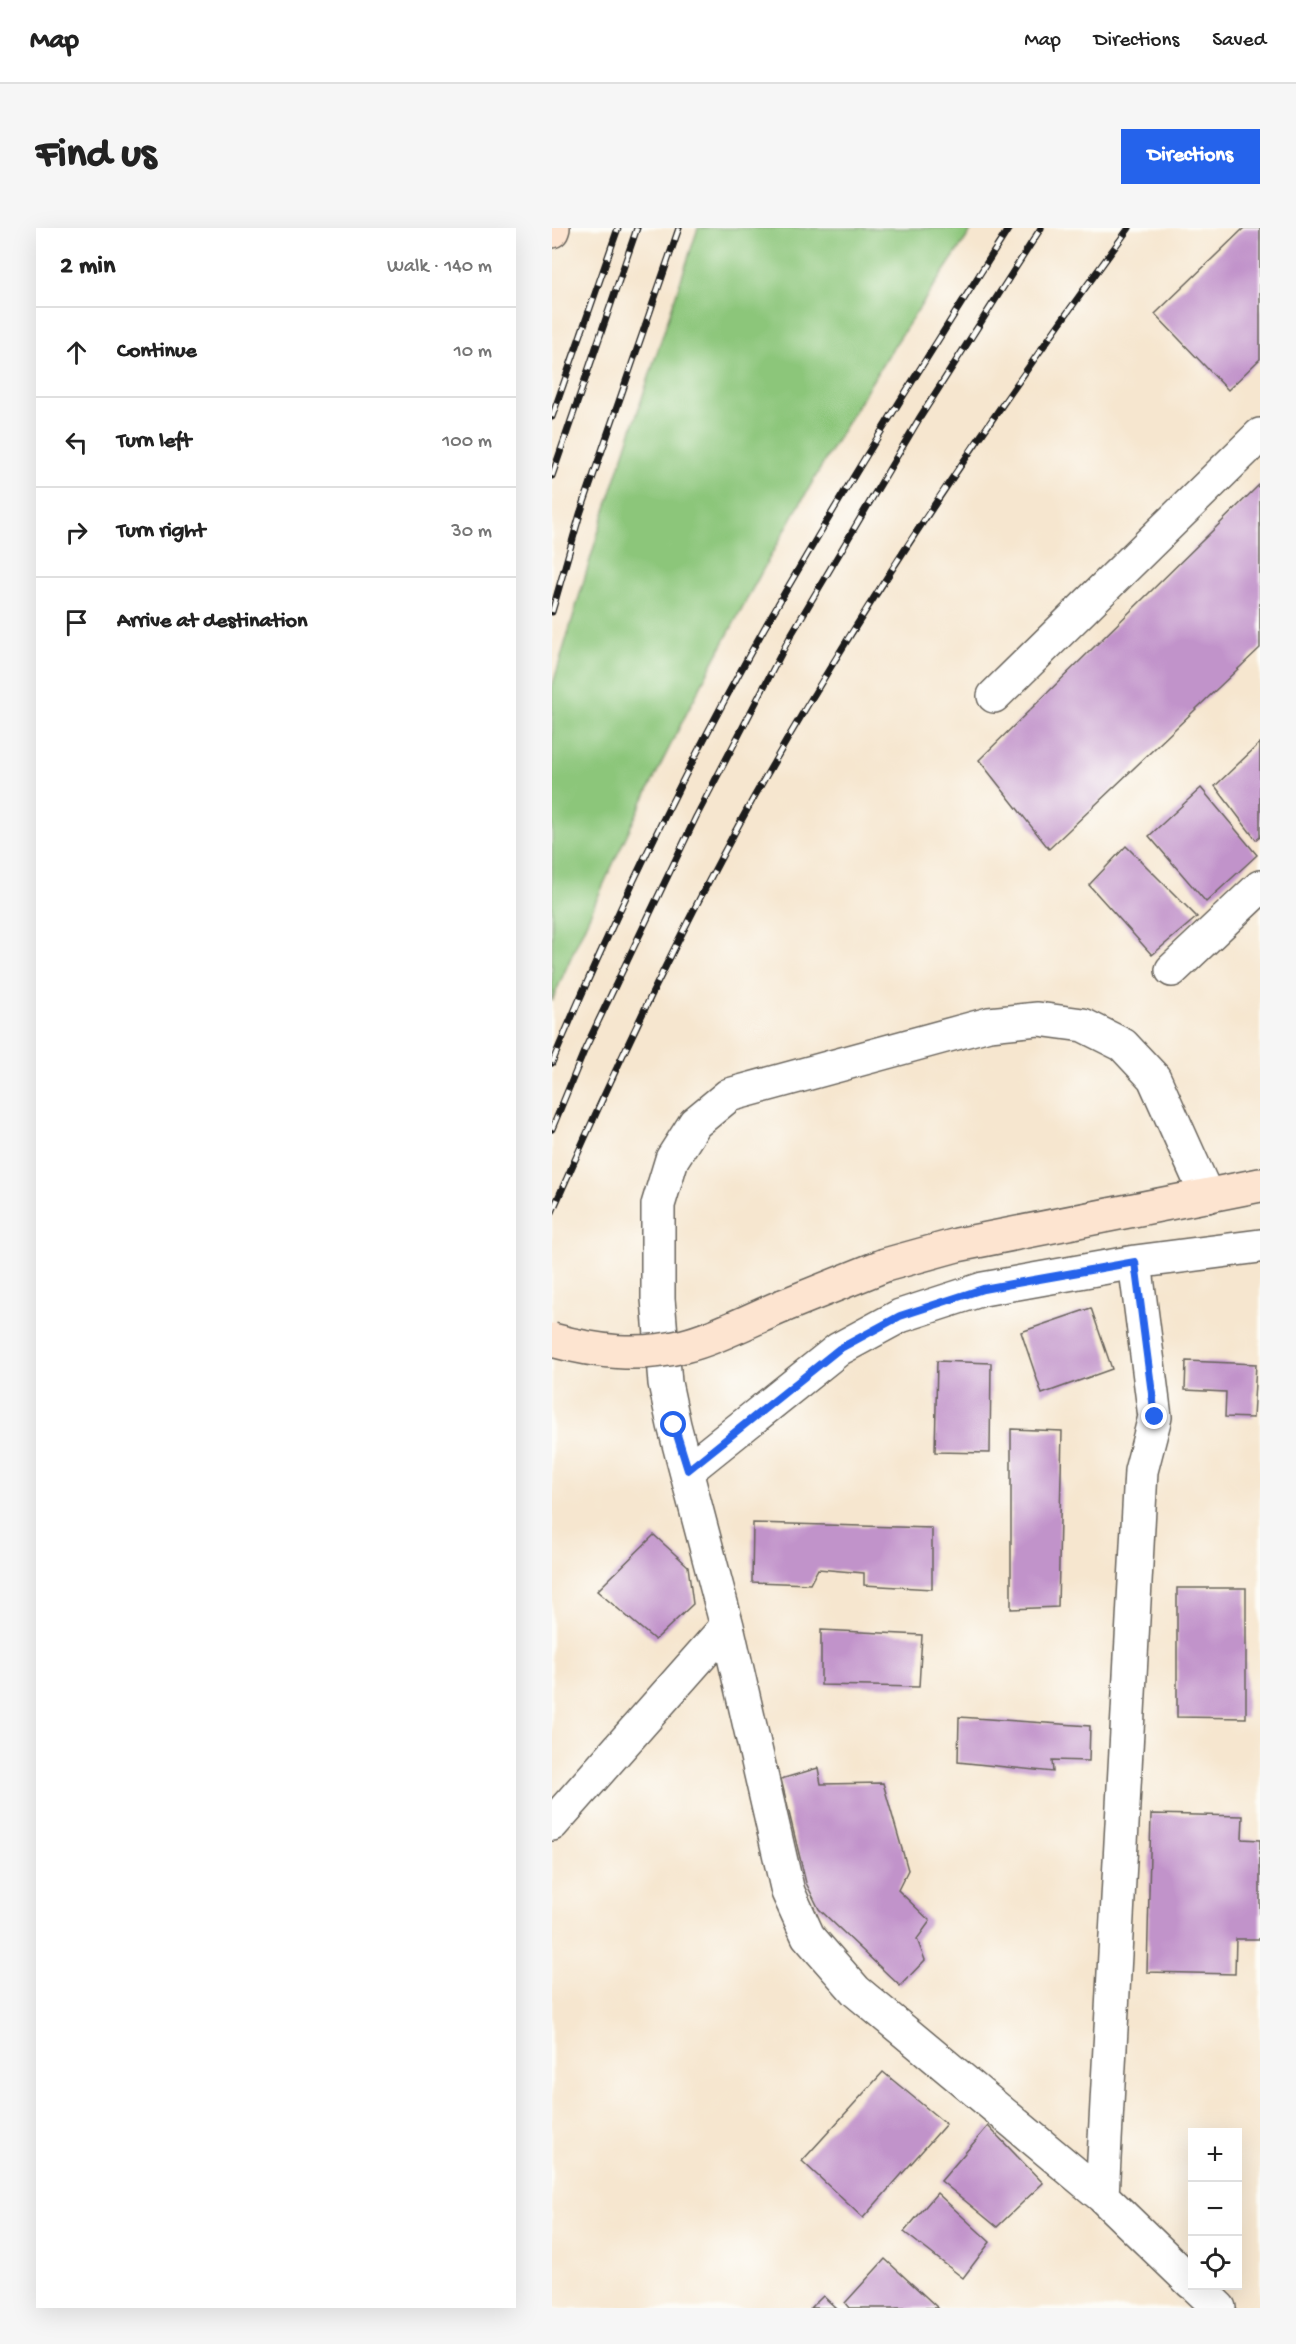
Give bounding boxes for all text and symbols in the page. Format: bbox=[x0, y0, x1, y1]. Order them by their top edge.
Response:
text: Map bbox=[30, 25, 79, 58]
text: Map bbox=[1024, 29, 1061, 54]
text: Directions bbox=[1094, 29, 1179, 54]
text: Saved bbox=[1212, 29, 1266, 54]
button: Directions bbox=[1121, 129, 1260, 184]
text: Find us bbox=[36, 132, 156, 181]
text: 2 min bbox=[60, 252, 115, 283]
text: Walk · 140 m bbox=[387, 256, 492, 279]
icon: ahead bbox=[60, 336, 93, 369]
text: Continue bbox=[117, 339, 197, 365]
text: 10 m bbox=[454, 341, 492, 364]
icon: left bbox=[60, 426, 93, 459]
text: Turn left bbox=[117, 429, 191, 455]
text: 100 m bbox=[442, 431, 492, 454]
icon: right bbox=[60, 516, 93, 549]
text: Turn right bbox=[117, 519, 205, 545]
text: 30 m bbox=[451, 521, 492, 544]
icon: arrive bbox=[60, 606, 93, 639]
text: Arrive at destination bbox=[117, 609, 307, 635]
route end bbox=[1141, 1403, 1167, 1429]
route start bbox=[660, 1411, 686, 1437]
map controls bbox=[1188, 2128, 1242, 2290]
button: + bbox=[1188, 2128, 1242, 2182]
button: − bbox=[1188, 2182, 1242, 2236]
button: locate bbox=[1188, 2236, 1242, 2290]

